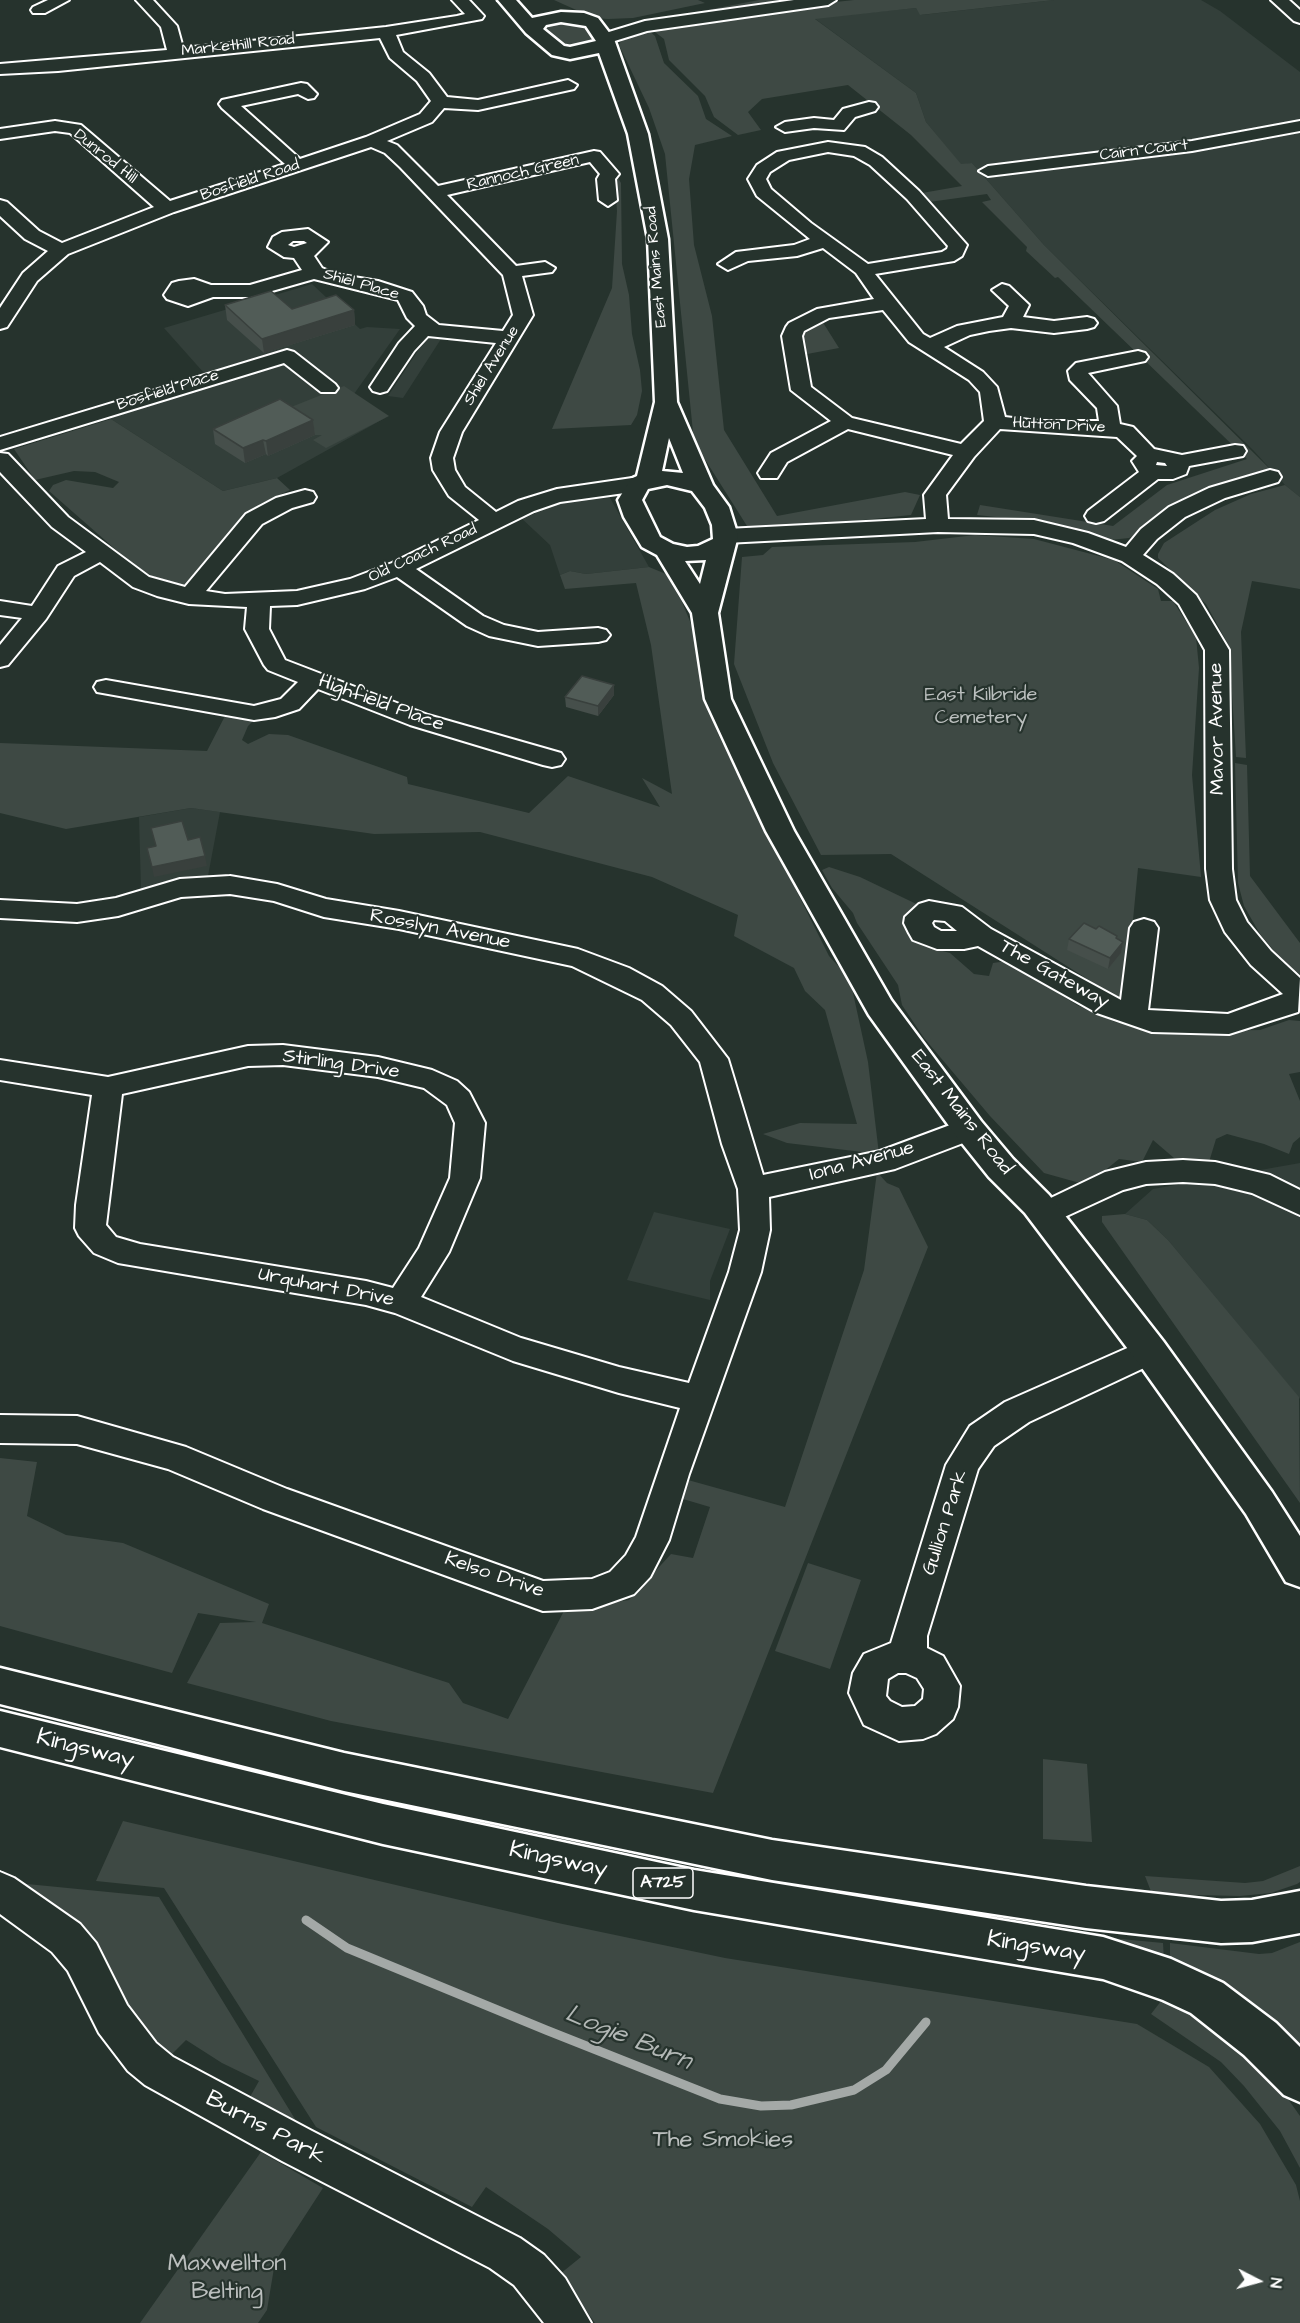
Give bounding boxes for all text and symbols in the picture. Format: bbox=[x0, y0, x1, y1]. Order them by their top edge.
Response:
street label: Markethill Road bbox=[180, 31, 296, 61]
street label: Dunrod Hill bbox=[69, 126, 141, 188]
street label: Cairn Court bbox=[1099, 136, 1189, 166]
street label: Rannoch Green bbox=[465, 151, 581, 195]
street label: Bosfield Road bbox=[198, 156, 302, 206]
street label: East Mains Road bbox=[642, 206, 672, 328]
street label: Shiel Place bbox=[321, 265, 401, 305]
street label: Shiel Avenue bbox=[460, 323, 524, 409]
street label: Bosfield Place bbox=[115, 366, 221, 416]
street label: Hutton Drive bbox=[1012, 414, 1106, 438]
street label: Old Coach Road bbox=[366, 520, 480, 588]
street label: Mavor Avenue bbox=[1205, 663, 1231, 795]
street label: Highfield Place bbox=[315, 670, 447, 738]
park label: East Kilbride Cemetery bbox=[925, 684, 1037, 731]
street label: Rosslyn Avenue bbox=[368, 905, 512, 955]
street label: The Gateway bbox=[995, 935, 1113, 1015]
street label: Stirling Drive bbox=[281, 1045, 401, 1085]
street label: East Mains Road bbox=[905, 1046, 1017, 1180]
street label: Iona Avenue bbox=[807, 1137, 917, 1187]
street label: Urquhart Drive bbox=[256, 1263, 396, 1313]
street label: Gullion Park bbox=[918, 1468, 974, 1578]
street label: Kelso Drive bbox=[441, 1548, 547, 1604]
street label: Kingsway bbox=[33, 1724, 137, 1776]
street label: Kingsway bbox=[506, 1837, 610, 1885]
road number: A725 bbox=[633, 1868, 693, 1898]
street label: Kingsway bbox=[985, 1926, 1087, 1970]
water label: Logie Burn bbox=[560, 2000, 696, 2078]
street label: Burns Park bbox=[200, 2085, 330, 2173]
park label: The Smokies bbox=[653, 2127, 793, 2155]
park label: Maxwellton Belting bbox=[168, 2251, 286, 2307]
north arrow bbox=[1228, 2251, 1288, 2311]
text: N bbox=[1264, 2277, 1287, 2289]

